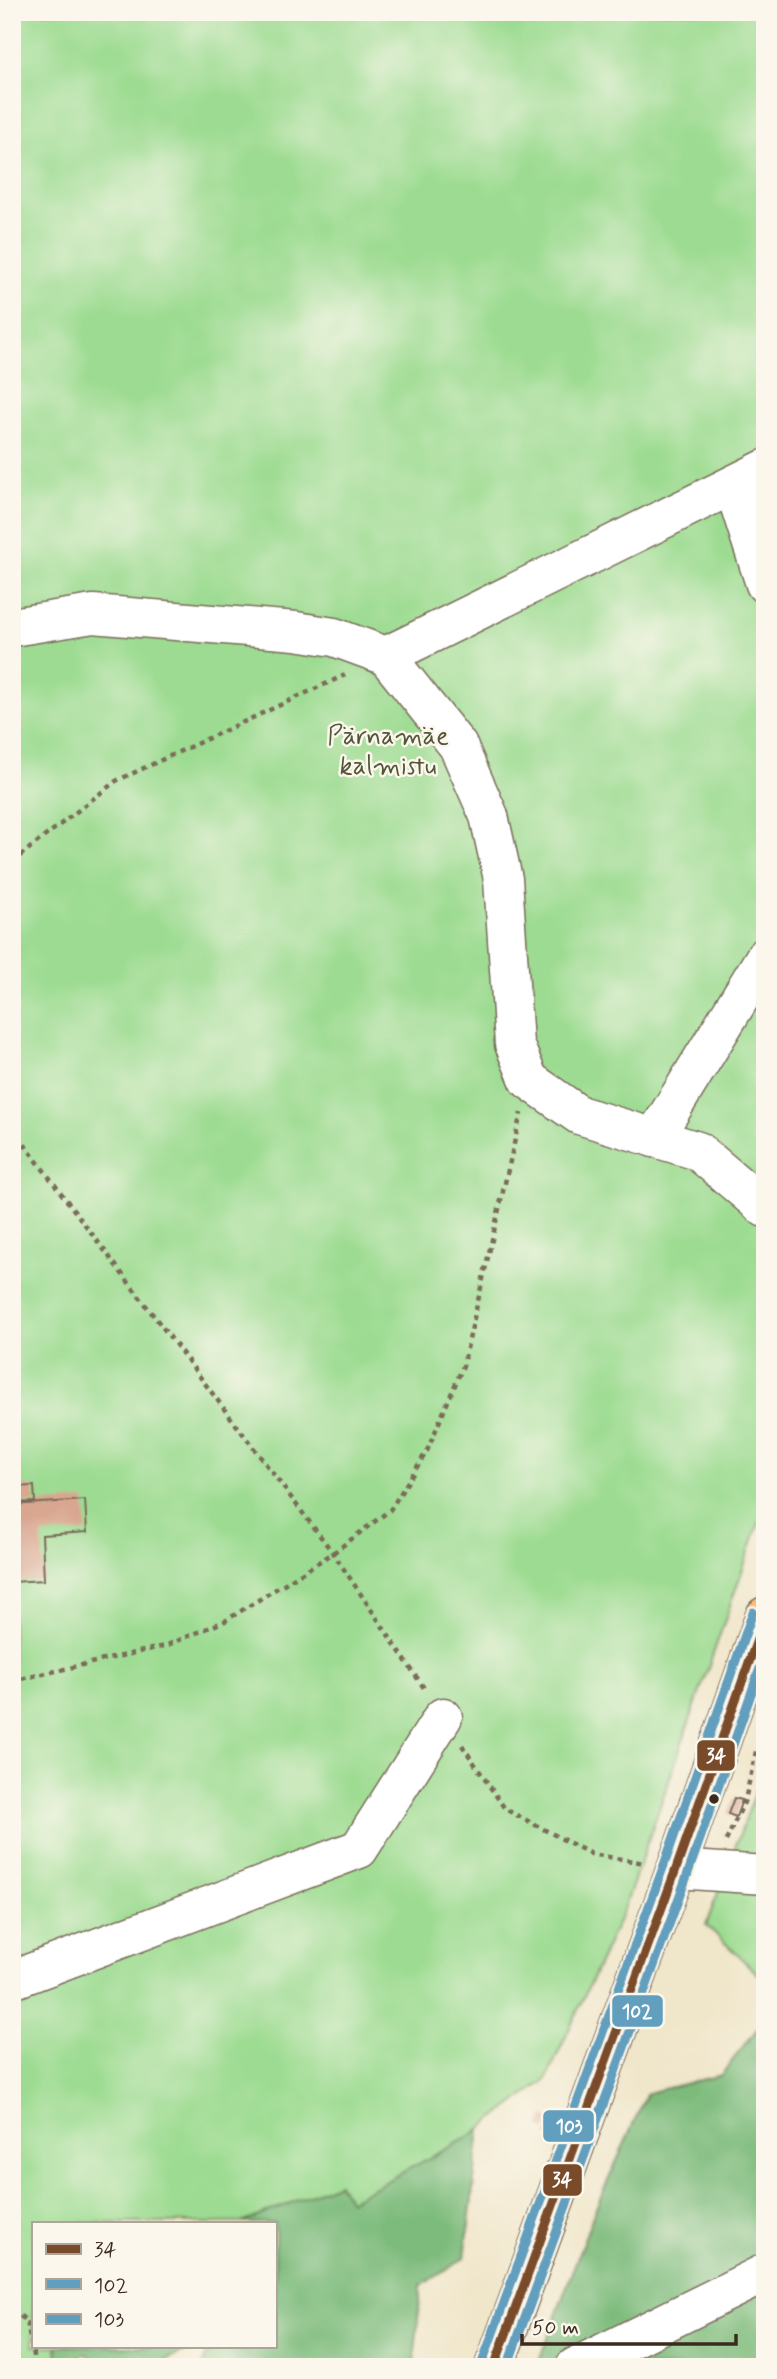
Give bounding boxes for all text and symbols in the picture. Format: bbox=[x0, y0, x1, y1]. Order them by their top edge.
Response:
park label: Pärnamäe kalmistu bbox=[327, 720, 449, 784]
line badge: 34 bbox=[696, 1739, 736, 1772]
text: 34 bbox=[706, 1744, 727, 1769]
unlabelled marker bbox=[707, 1792, 721, 1806]
line badge: 102 bbox=[611, 1994, 664, 2028]
text: 102 bbox=[622, 2000, 653, 2025]
line badge: 103 bbox=[542, 2109, 595, 2143]
text: 103 bbox=[555, 2115, 583, 2140]
line badge: 34 bbox=[542, 2163, 583, 2197]
text: 34 bbox=[552, 2168, 573, 2193]
legend bbox=[32, 2222, 276, 2348]
text: 34 bbox=[94, 2236, 116, 2264]
text: 102 bbox=[94, 2272, 128, 2300]
scale bar bbox=[522, 2302, 735, 2346]
text: 103 bbox=[94, 2306, 124, 2334]
text: 50 m bbox=[532, 2314, 579, 2342]

